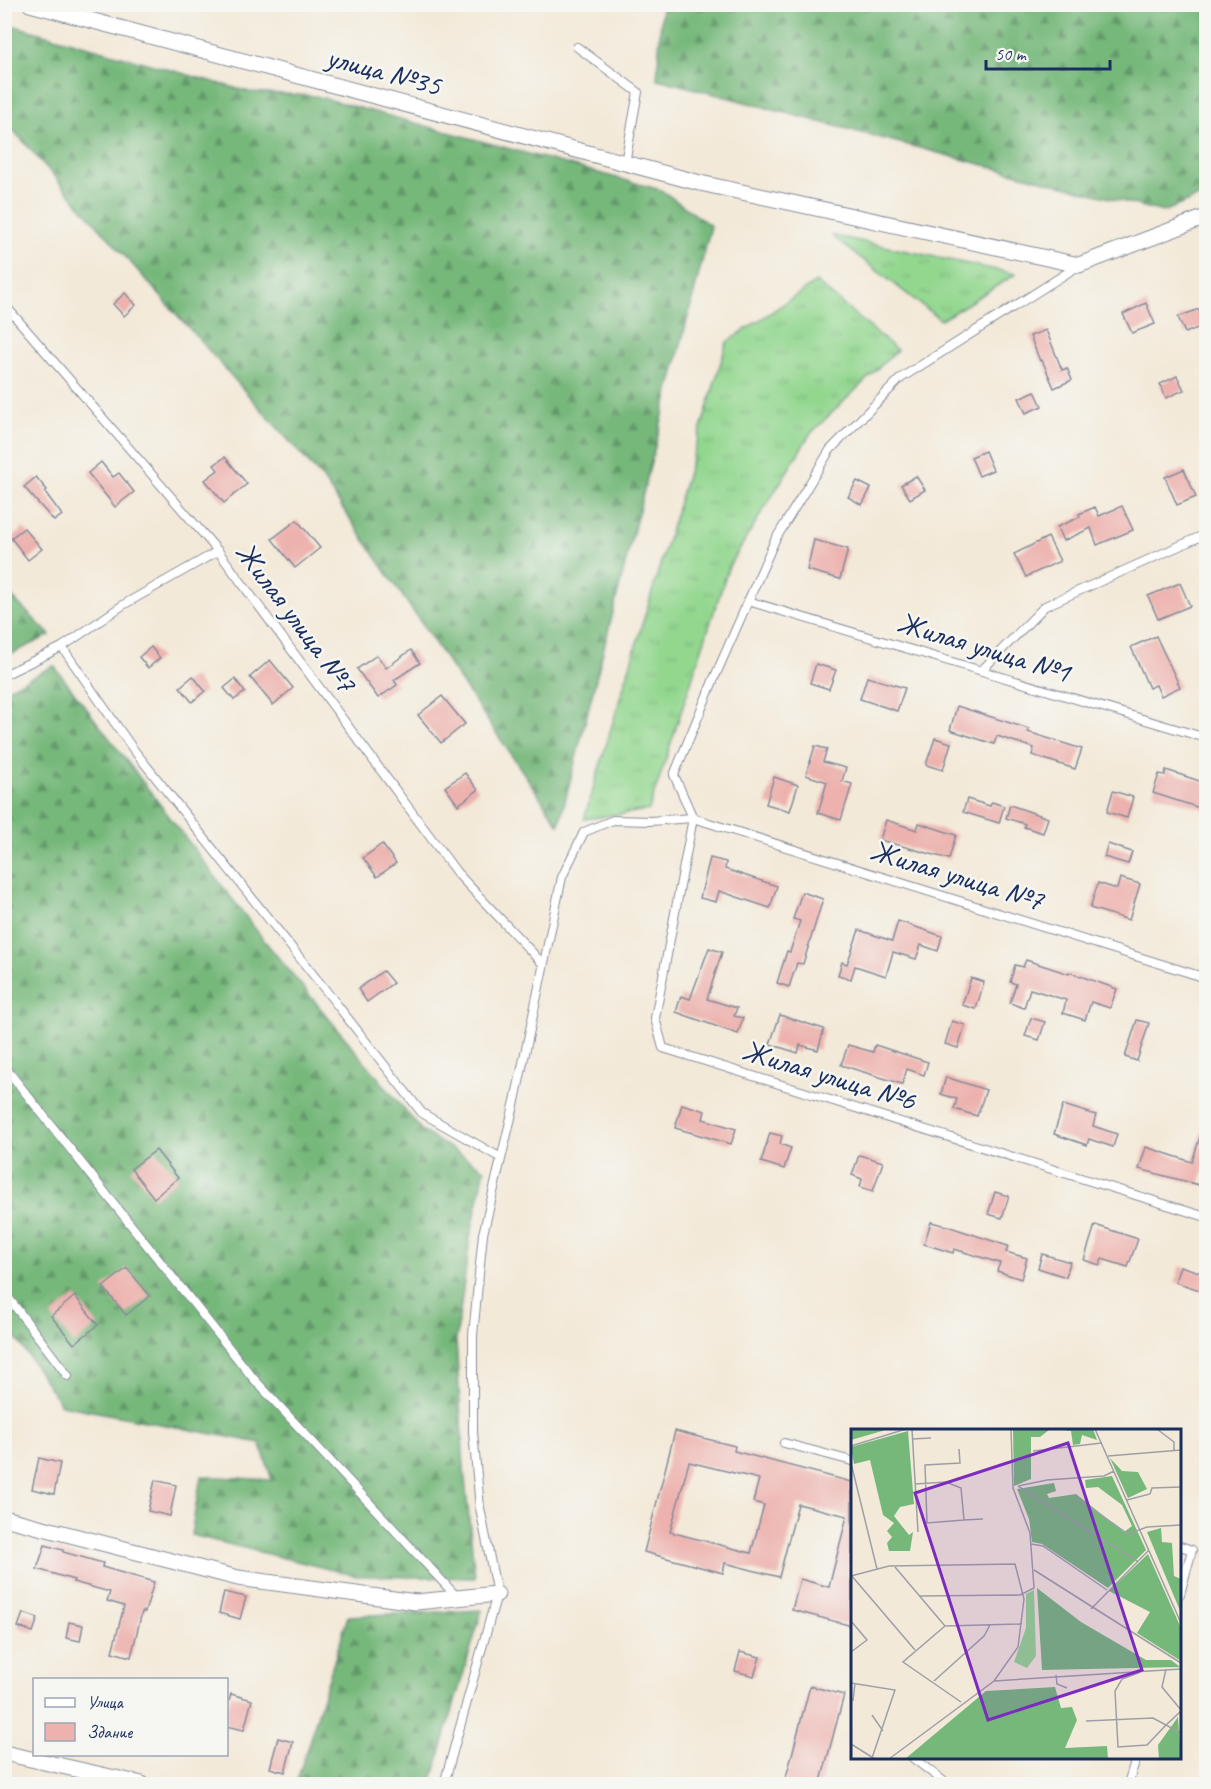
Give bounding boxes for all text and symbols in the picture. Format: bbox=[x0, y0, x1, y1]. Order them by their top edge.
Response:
scale bar bbox=[986, 33, 1110, 71]
street label: улица №35 bbox=[321, 37, 447, 105]
text: 50 m bbox=[995, 43, 1028, 65]
street label: Жилая улица №7 bbox=[227, 534, 366, 701]
street label: Жилая улица №1 bbox=[893, 603, 1077, 692]
street label: Жилая улица №7 bbox=[866, 831, 1050, 920]
street label: Жилая улица №6 bbox=[738, 1031, 922, 1120]
inset map bbox=[851, 1429, 1181, 1759]
legend bbox=[33, 1678, 228, 1756]
text: Улица bbox=[87, 1691, 124, 1713]
text: Здание bbox=[87, 1721, 133, 1743]

